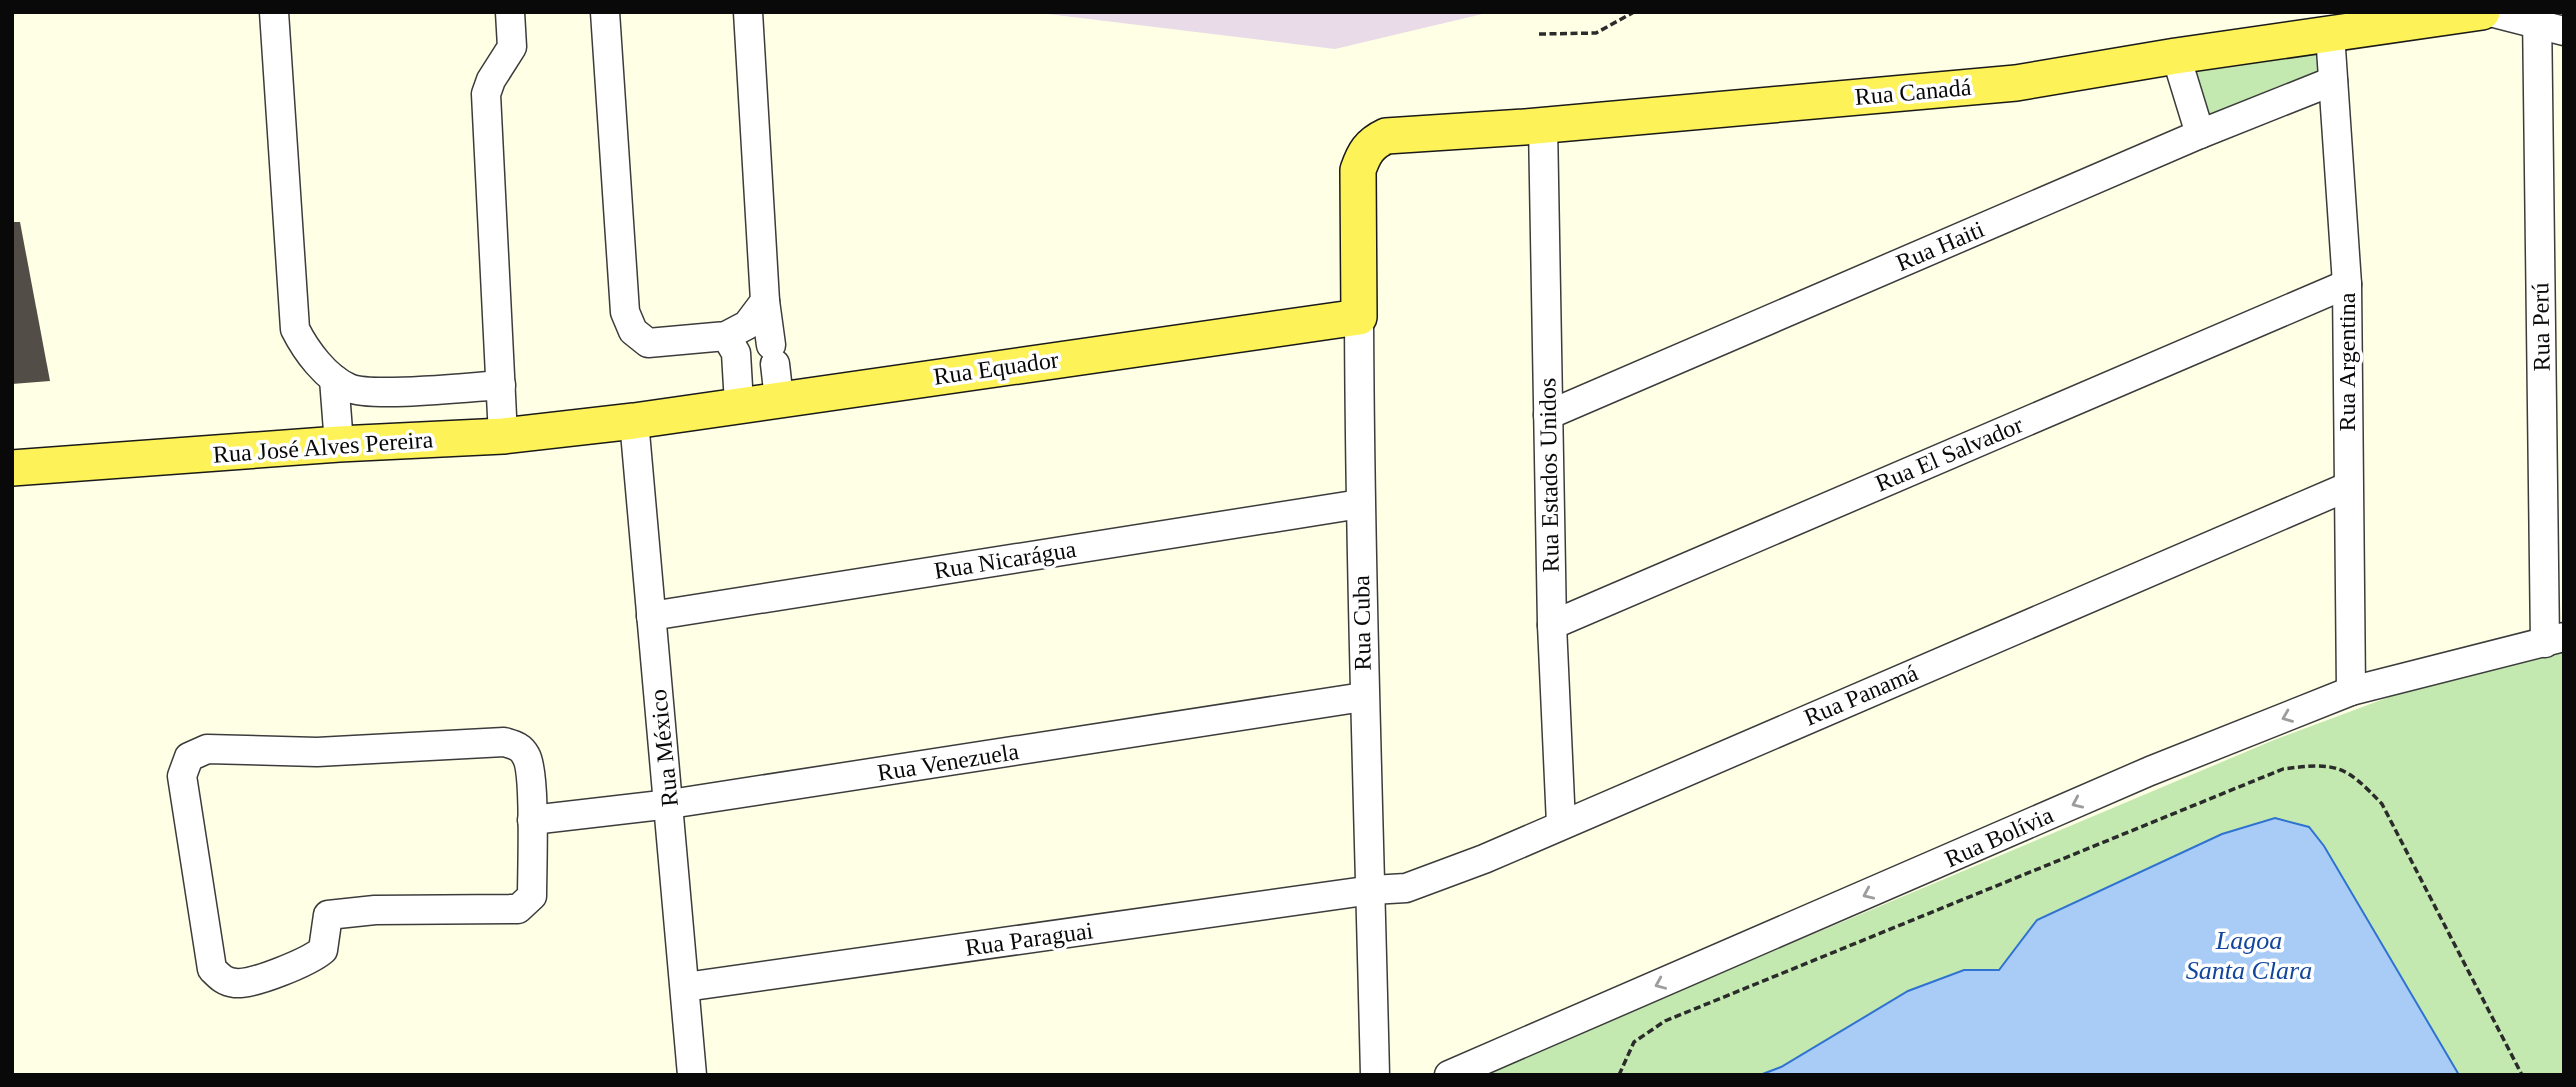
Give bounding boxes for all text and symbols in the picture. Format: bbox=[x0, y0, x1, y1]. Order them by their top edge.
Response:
street label: Rua Canadá bbox=[1854, 74, 1973, 110]
street label: Rua Haiti bbox=[1892, 216, 1988, 276]
street label: Rua Perú bbox=[2527, 282, 2555, 372]
street label: Rua Argentina bbox=[2334, 292, 2360, 431]
street label: Rua Equador bbox=[932, 346, 1060, 390]
street label: Rua Estados Unidos bbox=[1534, 377, 1564, 573]
street label: Rua El Salvador bbox=[1872, 411, 2026, 497]
street label: Rua José Alves Pereira bbox=[212, 426, 434, 468]
street label: Rua Nicarágua bbox=[932, 536, 1078, 584]
street label: Rua Cuba bbox=[1348, 575, 1376, 671]
street label: Rua Panamá bbox=[1800, 659, 1922, 731]
street label: Rua México bbox=[645, 688, 683, 808]
one-way arrow bbox=[2282, 708, 2294, 722]
street label: Rua Venezuela bbox=[875, 738, 1021, 786]
one-way arrow bbox=[2072, 795, 2084, 809]
street label: Rua Bolívia bbox=[1941, 802, 2057, 872]
one-way arrow bbox=[1863, 886, 1876, 900]
street label: Rua Paraguai bbox=[964, 917, 1095, 961]
water label: Lagoa Santa Clara bbox=[2186, 926, 2312, 985]
one-way arrow bbox=[1654, 976, 1667, 990]

